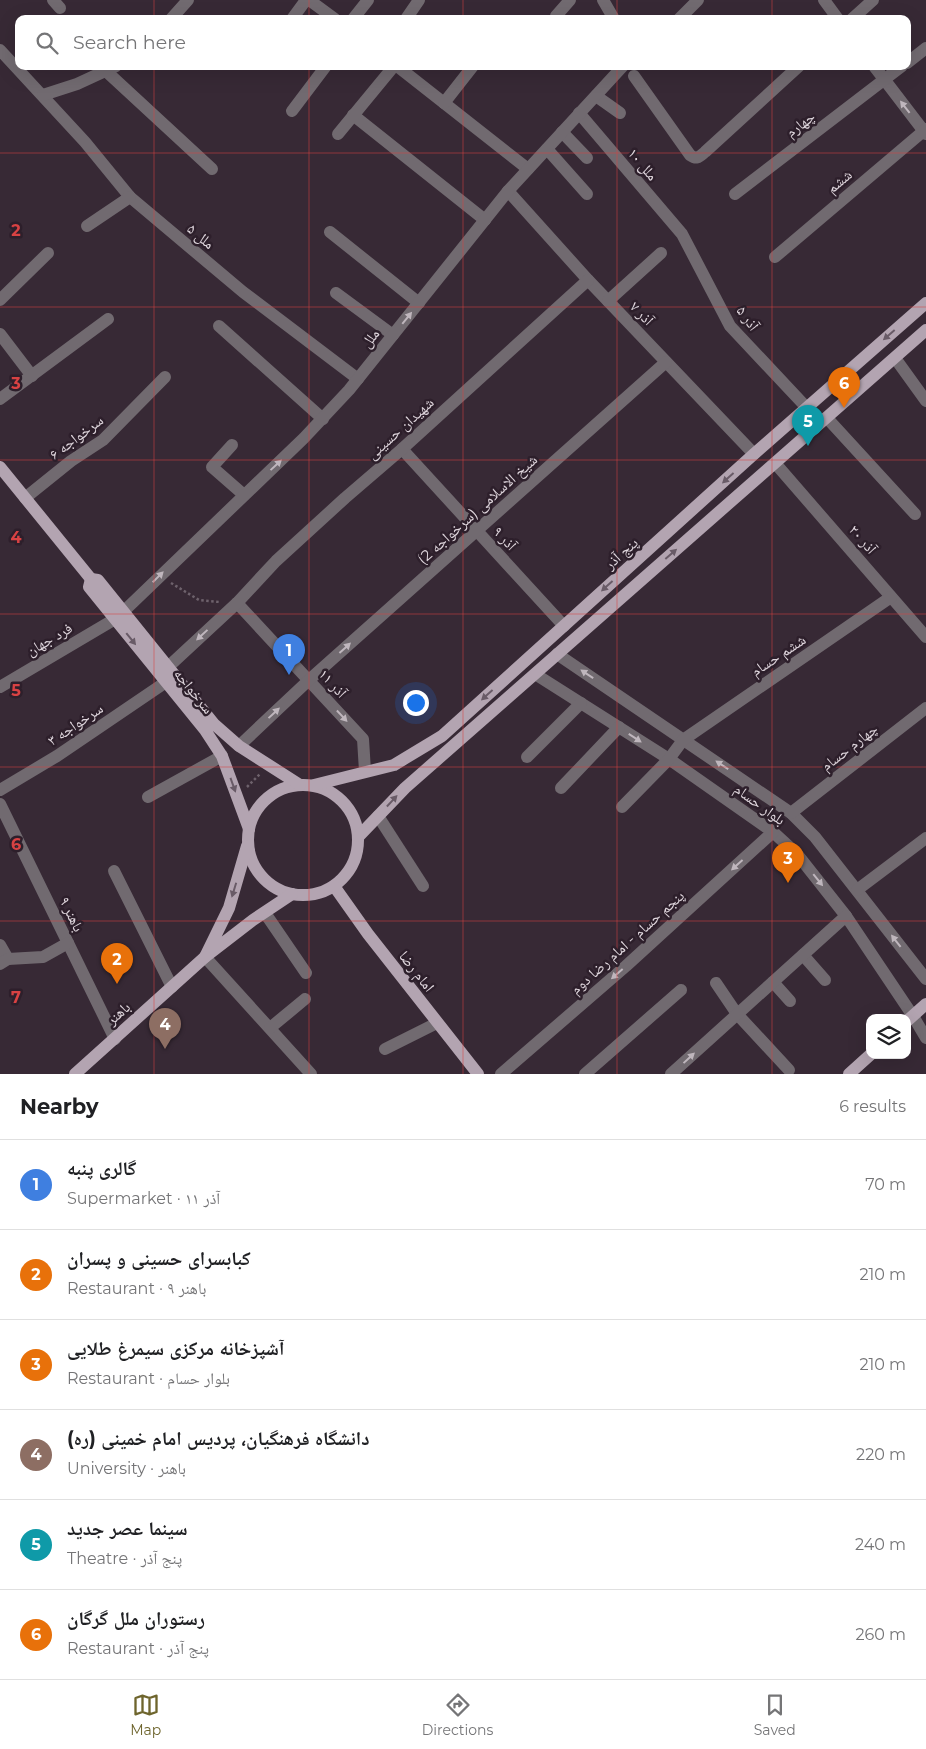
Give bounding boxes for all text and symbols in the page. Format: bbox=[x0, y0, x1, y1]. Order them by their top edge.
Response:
search box bbox=[15, 15, 911, 70]
icon: search bbox=[33, 29, 61, 57]
text: Search here bbox=[73, 31, 186, 54]
one-way arrow bbox=[900, 101, 911, 114]
street label: چهارم bbox=[781, 106, 820, 142]
street label: ۱۰ ملل bbox=[623, 144, 662, 185]
street label: ششم bbox=[822, 165, 856, 198]
street label: ملل ۵ bbox=[183, 219, 219, 254]
text: 2 bbox=[11, 221, 21, 240]
street label: آذر ۷ bbox=[626, 297, 659, 330]
street label: آذر ۵ bbox=[733, 302, 764, 335]
one-way arrow bbox=[402, 311, 413, 324]
street label: ملل bbox=[357, 324, 384, 352]
one-way arrow bbox=[883, 330, 896, 341]
pin: 6 bbox=[828, 367, 860, 408]
text: 3 bbox=[10, 374, 21, 393]
street label: شهیدان حسینی bbox=[362, 393, 438, 464]
pin: 5 bbox=[792, 405, 824, 446]
street label: سرخواجه ۶ bbox=[45, 410, 107, 464]
street label: شیخ الاسلامی (سرخواجه 2) bbox=[413, 450, 542, 569]
one-way arrow bbox=[269, 459, 281, 471]
one-way arrow bbox=[722, 472, 735, 483]
street label: ۲۰ آذر bbox=[845, 520, 882, 559]
street label: ۹ آذر bbox=[489, 522, 522, 555]
text: 4 bbox=[10, 528, 22, 547]
street label: پنج آذر bbox=[599, 533, 643, 575]
one-way arrow bbox=[664, 548, 676, 560]
one-way arrow bbox=[152, 571, 164, 583]
one-way arrow bbox=[601, 581, 614, 592]
street label: فرد جهان bbox=[22, 618, 76, 661]
one-way arrow bbox=[197, 629, 209, 641]
street label: ششم حسام bbox=[747, 630, 810, 681]
one-way arrow bbox=[125, 632, 136, 645]
pin: 1 bbox=[273, 634, 305, 675]
one-way arrow bbox=[339, 642, 351, 654]
street label: آذر ۱۱ bbox=[315, 664, 352, 702]
street label: سرخواجه bbox=[170, 665, 218, 717]
one-way arrow bbox=[580, 669, 594, 679]
text: 5 bbox=[11, 681, 21, 700]
one-way arrow bbox=[481, 689, 493, 701]
your location bbox=[403, 690, 429, 716]
street label: سرخواجه ۳ bbox=[44, 698, 107, 750]
one-way arrow bbox=[268, 707, 280, 719]
one-way arrow bbox=[336, 710, 348, 722]
street label: چهارم حسام bbox=[817, 719, 882, 776]
one-way arrow bbox=[629, 733, 642, 743]
one-way arrow bbox=[715, 761, 728, 770]
one-way arrow bbox=[229, 778, 237, 793]
street label: بلوار حسام bbox=[730, 779, 789, 830]
one-way arrow bbox=[386, 795, 398, 807]
text: 6 bbox=[11, 835, 21, 854]
pin: 3 bbox=[772, 842, 804, 883]
one-way arrow bbox=[730, 859, 743, 870]
one-way arrow bbox=[812, 873, 823, 886]
one-way arrow bbox=[229, 883, 237, 898]
street label: پنجم حسام - امام رضا دوم bbox=[566, 886, 689, 999]
street label: ۹ باهنر bbox=[55, 893, 89, 935]
one-way arrow bbox=[891, 934, 901, 948]
pin: 2 bbox=[101, 943, 133, 984]
street label: امام رضا bbox=[394, 947, 439, 996]
one-way arrow bbox=[611, 968, 623, 980]
text: 7 bbox=[11, 988, 21, 1007]
street label: باهنر bbox=[101, 997, 134, 1029]
pin: 4 bbox=[149, 1008, 181, 1049]
map controls bbox=[866, 1014, 911, 1059]
button: layers bbox=[866, 1014, 911, 1059]
one-way arrow bbox=[682, 1052, 694, 1064]
text: Nearby bbox=[20, 1094, 99, 1119]
text: 6 results bbox=[839, 1097, 906, 1116]
text: گالری پنبه bbox=[67, 1157, 136, 1180]
text: 1 bbox=[33, 1175, 39, 1194]
text: 70 m bbox=[865, 1175, 906, 1194]
text: Supermarket · آذر ۱۱ bbox=[67, 1189, 220, 1208]
text: کبابسرای حسینی و پسران bbox=[67, 1247, 251, 1270]
text: 2 bbox=[31, 1265, 41, 1284]
text: 210 m bbox=[859, 1265, 906, 1284]
text: Restaurant · ۹ باهنر bbox=[67, 1279, 206, 1298]
text: آشپزخانه مرکزی سیمرغ طلایی bbox=[67, 1337, 284, 1360]
text: 3 bbox=[31, 1355, 41, 1374]
text: 210 m bbox=[859, 1355, 906, 1374]
text: Restaurant · بلوار حسام bbox=[67, 1369, 230, 1388]
text: دانشگاه فرهنگیان، پردیس امام خمینی (ره) bbox=[67, 1427, 369, 1450]
text: 4 bbox=[30, 1445, 42, 1464]
text: 220 m bbox=[856, 1445, 906, 1464]
text: University · باهنر bbox=[67, 1459, 186, 1478]
text: سینما عصر جدید bbox=[67, 1517, 187, 1540]
text: 5 bbox=[31, 1535, 41, 1554]
text: 240 m bbox=[855, 1535, 906, 1554]
text: Theatre · پنج آذر bbox=[67, 1549, 182, 1568]
text: رستوران ملل گرگان bbox=[67, 1607, 205, 1630]
text: 6 bbox=[31, 1625, 41, 1644]
text: 260 m bbox=[855, 1625, 906, 1644]
text: Restaurant · پنج آذر bbox=[67, 1639, 209, 1658]
tab: Map bbox=[130, 1691, 161, 1739]
tab: Directions bbox=[422, 1691, 493, 1739]
tab: Saved bbox=[754, 1691, 796, 1739]

